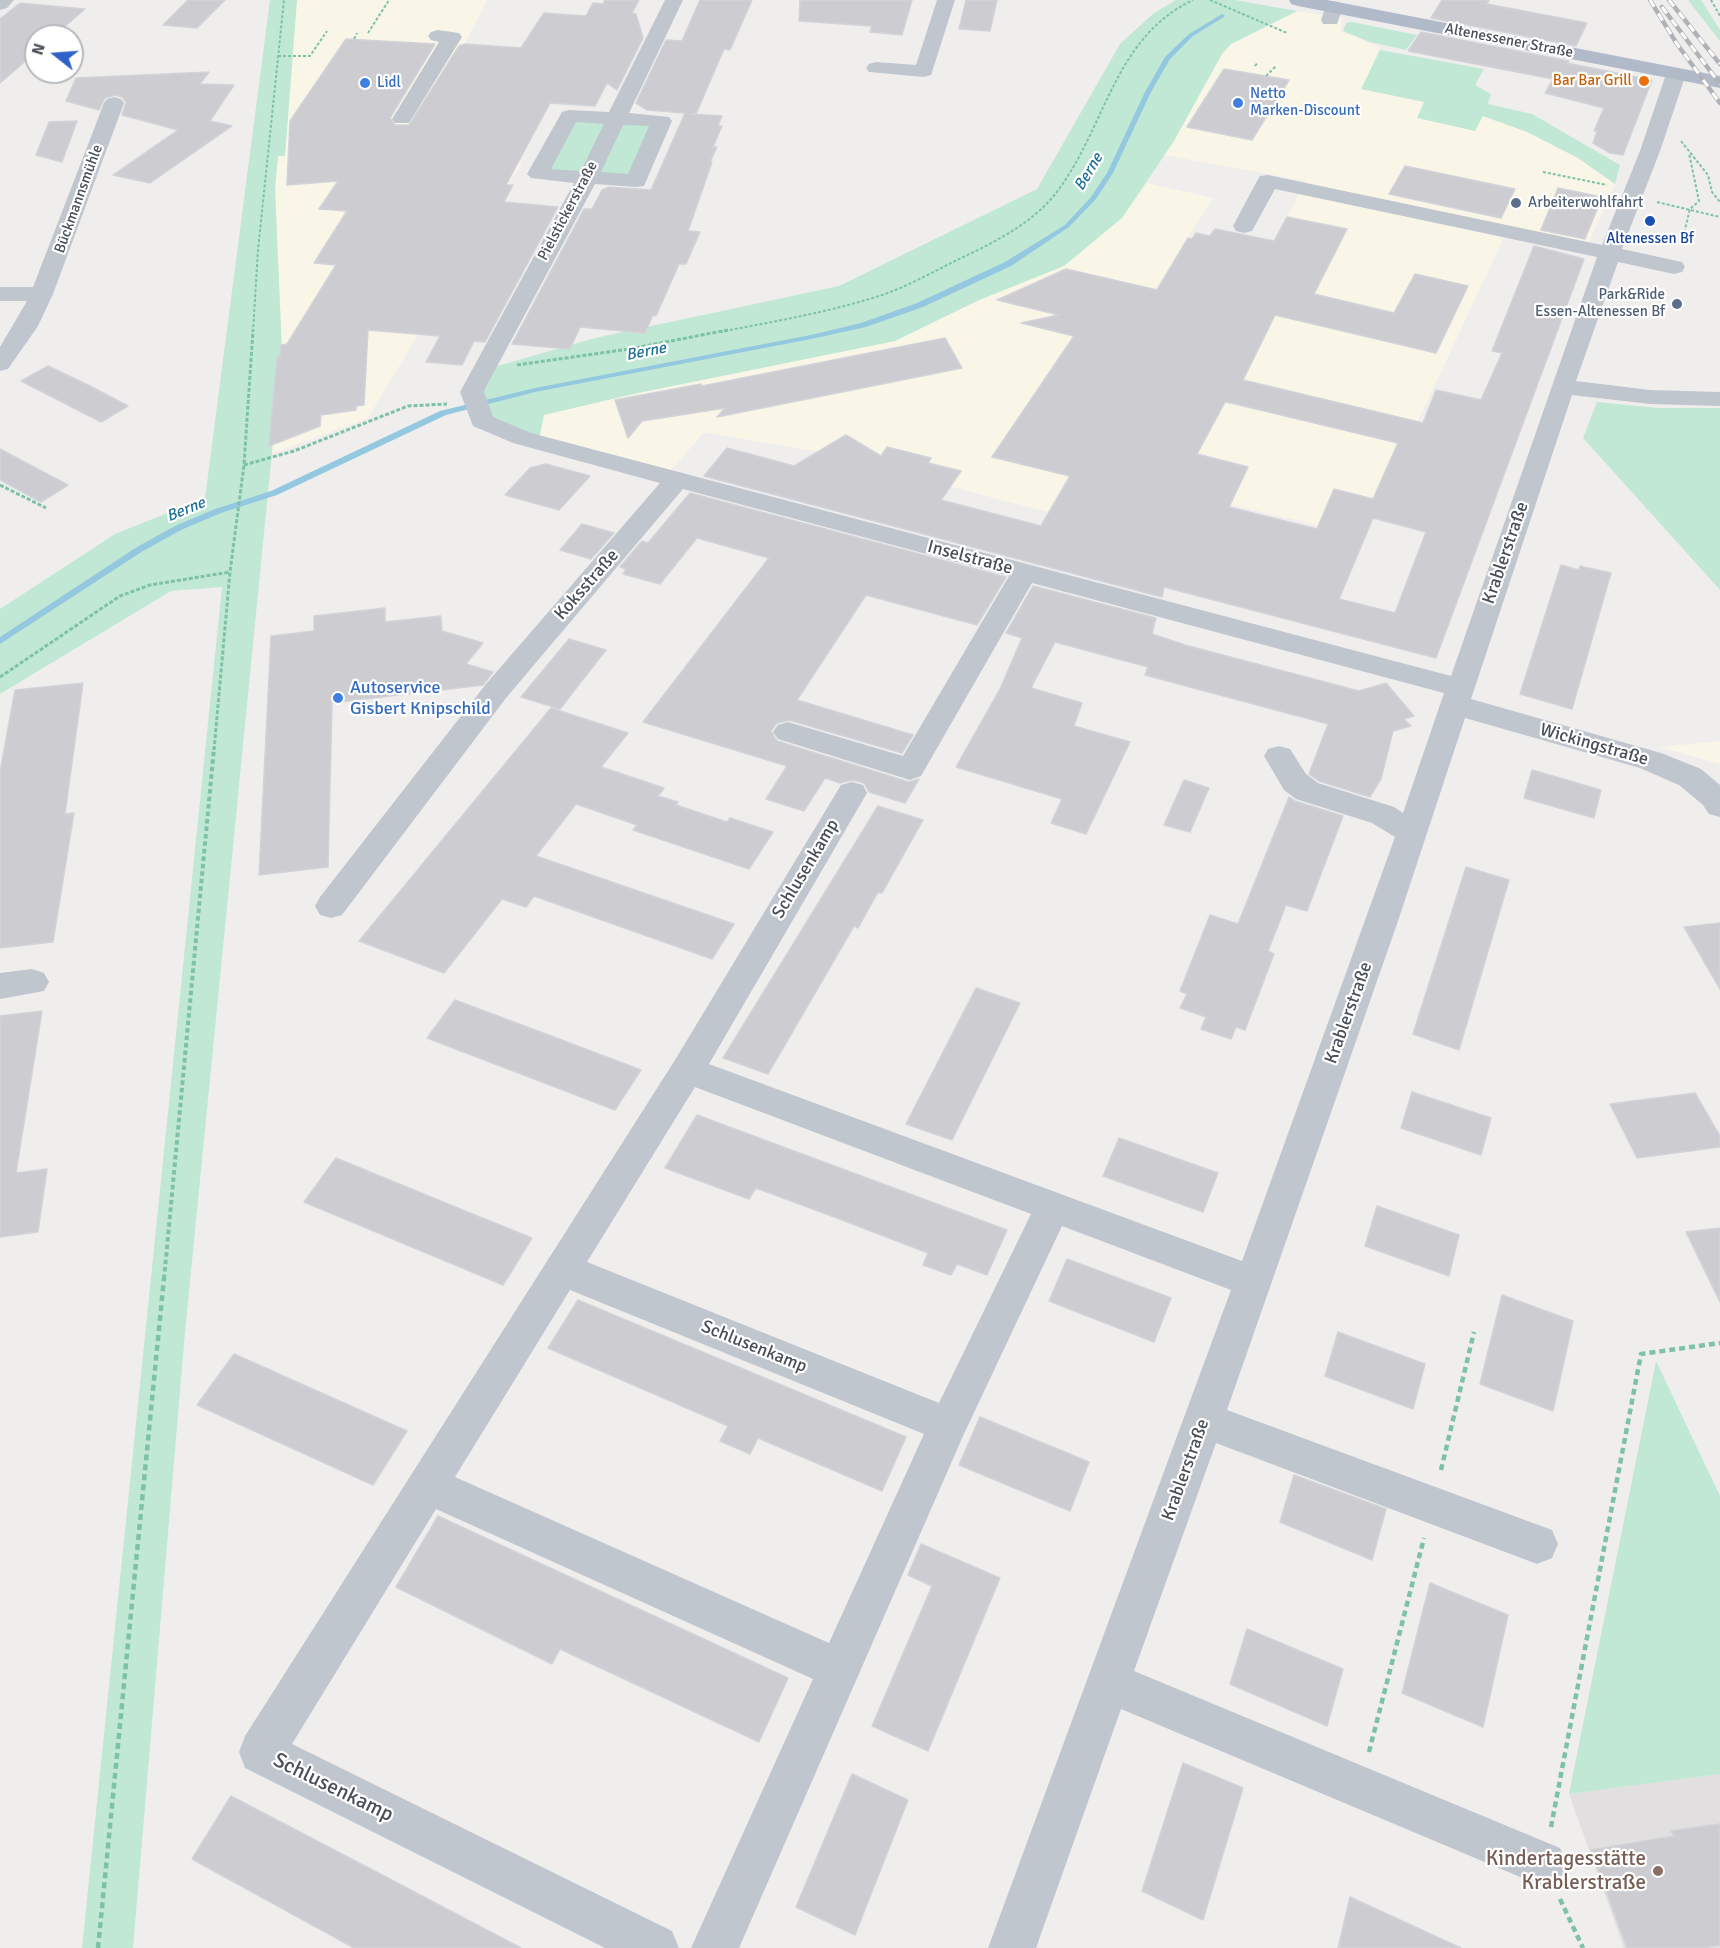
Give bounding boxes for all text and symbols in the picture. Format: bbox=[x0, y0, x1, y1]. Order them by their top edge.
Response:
street label: Altenessener Straße bbox=[1443, 20, 1575, 62]
north arrow bbox=[24, 24, 84, 84]
text: N bbox=[28, 41, 50, 58]
place label: Bar Bar Grill bbox=[1553, 72, 1632, 90]
place label: Lidl bbox=[377, 74, 401, 92]
marker: Bar Bar Grill bbox=[1637, 74, 1651, 88]
marker: Lidl bbox=[358, 76, 372, 90]
place label: Netto Marken-Discount bbox=[1250, 85, 1360, 120]
marker: Netto Marken-Discount bbox=[1231, 96, 1245, 110]
street label: Bückmannsmühle bbox=[51, 142, 107, 256]
water label: Berne bbox=[1070, 150, 1108, 194]
street label: Pielstickerstraße bbox=[534, 158, 602, 264]
place label: Arbeiterwohlfahrt bbox=[1528, 194, 1643, 212]
marker: Arbeiterwohlfahrt bbox=[1509, 196, 1523, 210]
marker: Altenessen Bf bbox=[1643, 214, 1657, 228]
place label: Altenessen Bf bbox=[1606, 230, 1694, 248]
place label: Park&Ride Essen-Altenessen Bf bbox=[1535, 286, 1665, 321]
marker: Park&Ride Essen-Altenessen Bf bbox=[1670, 297, 1684, 311]
water label: Berne bbox=[624, 339, 668, 365]
water label: Berne bbox=[164, 494, 208, 526]
street label: Krablerstraße bbox=[1478, 499, 1534, 607]
street label: Inselstraße bbox=[925, 536, 1015, 580]
street label: Koksstraße bbox=[550, 545, 624, 625]
place label: Autoservice Gisbert Knipschild bbox=[350, 677, 491, 720]
marker: Autoservice Gisbert Knipschild bbox=[331, 691, 345, 705]
street label: Wickingstraße bbox=[1537, 719, 1651, 771]
street label: Schlusenkamp bbox=[768, 815, 844, 923]
street label: Krablerstraße bbox=[1321, 959, 1377, 1067]
street label: Schlusenkamp bbox=[698, 1316, 810, 1378]
street label: Krablerstraße bbox=[1158, 1416, 1214, 1524]
street label: Schlusenkamp bbox=[269, 1748, 397, 1828]
place label: Kindertagesstätte Krablerstraße bbox=[1486, 1846, 1646, 1896]
marker: Kindertagesstätte Krablerstraße bbox=[1651, 1864, 1665, 1878]

